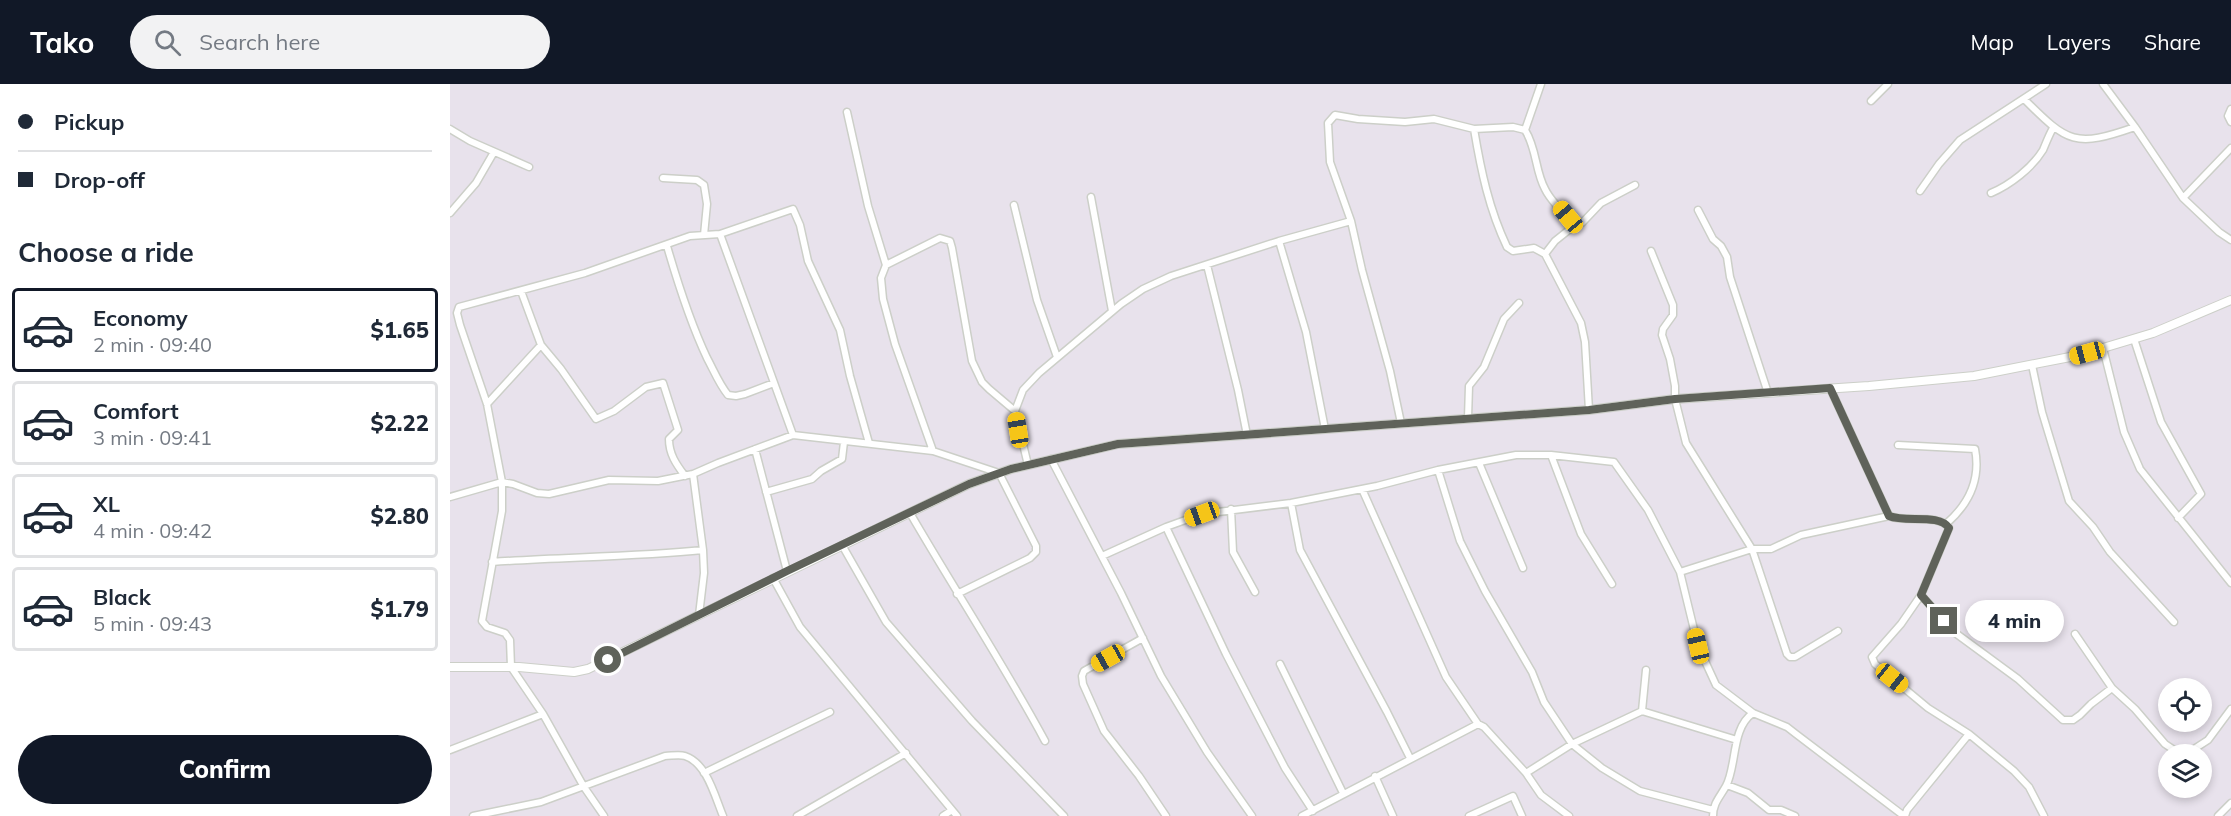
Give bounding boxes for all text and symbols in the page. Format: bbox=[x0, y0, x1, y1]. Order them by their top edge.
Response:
search box bbox=[130, 15, 550, 69]
text: Tako bbox=[30, 25, 94, 60]
icon: search bbox=[151, 26, 184, 59]
text: Search here bbox=[199, 28, 320, 56]
text: Map bbox=[1971, 29, 2014, 55]
text: Layers bbox=[2047, 29, 2111, 55]
text: Share bbox=[2144, 29, 2201, 55]
text: Pickup bbox=[54, 108, 124, 136]
text: Drop-off bbox=[54, 166, 145, 194]
car bbox=[1550, 197, 1586, 237]
text: Choose a ride bbox=[18, 235, 194, 269]
icon: car bbox=[21, 303, 75, 357]
text: Economy bbox=[93, 304, 188, 332]
text: $1.65 bbox=[370, 316, 429, 344]
text: 2 min · 09:40 bbox=[93, 332, 212, 357]
car bbox=[2067, 340, 2107, 366]
icon: car bbox=[21, 396, 75, 450]
text: Comfort bbox=[93, 397, 179, 425]
text: $2.22 bbox=[370, 409, 429, 437]
car bbox=[1006, 411, 1030, 449]
text: 3 min · 09:41 bbox=[93, 425, 212, 450]
icon: car bbox=[21, 489, 75, 543]
text: XL bbox=[93, 490, 120, 518]
car bbox=[1182, 499, 1222, 529]
text: $2.80 bbox=[370, 502, 429, 530]
text: 4 min · 09:42 bbox=[93, 518, 212, 543]
icon: car bbox=[21, 582, 75, 636]
text: Black bbox=[93, 583, 151, 611]
text: $1.79 bbox=[370, 595, 429, 623]
callout: 4 min bbox=[1965, 600, 2064, 642]
route end bbox=[1930, 607, 1957, 634]
text: 4 min bbox=[1988, 608, 2041, 633]
text: 5 min · 09:43 bbox=[93, 611, 212, 636]
car bbox=[1685, 626, 1711, 666]
car bbox=[1088, 641, 1128, 675]
route start bbox=[594, 646, 621, 673]
car bbox=[1872, 660, 1912, 696]
map controls bbox=[2158, 678, 2212, 798]
button: locate bbox=[2158, 678, 2212, 732]
button: Confirm bbox=[18, 735, 432, 804]
button: layers bbox=[2158, 744, 2212, 798]

